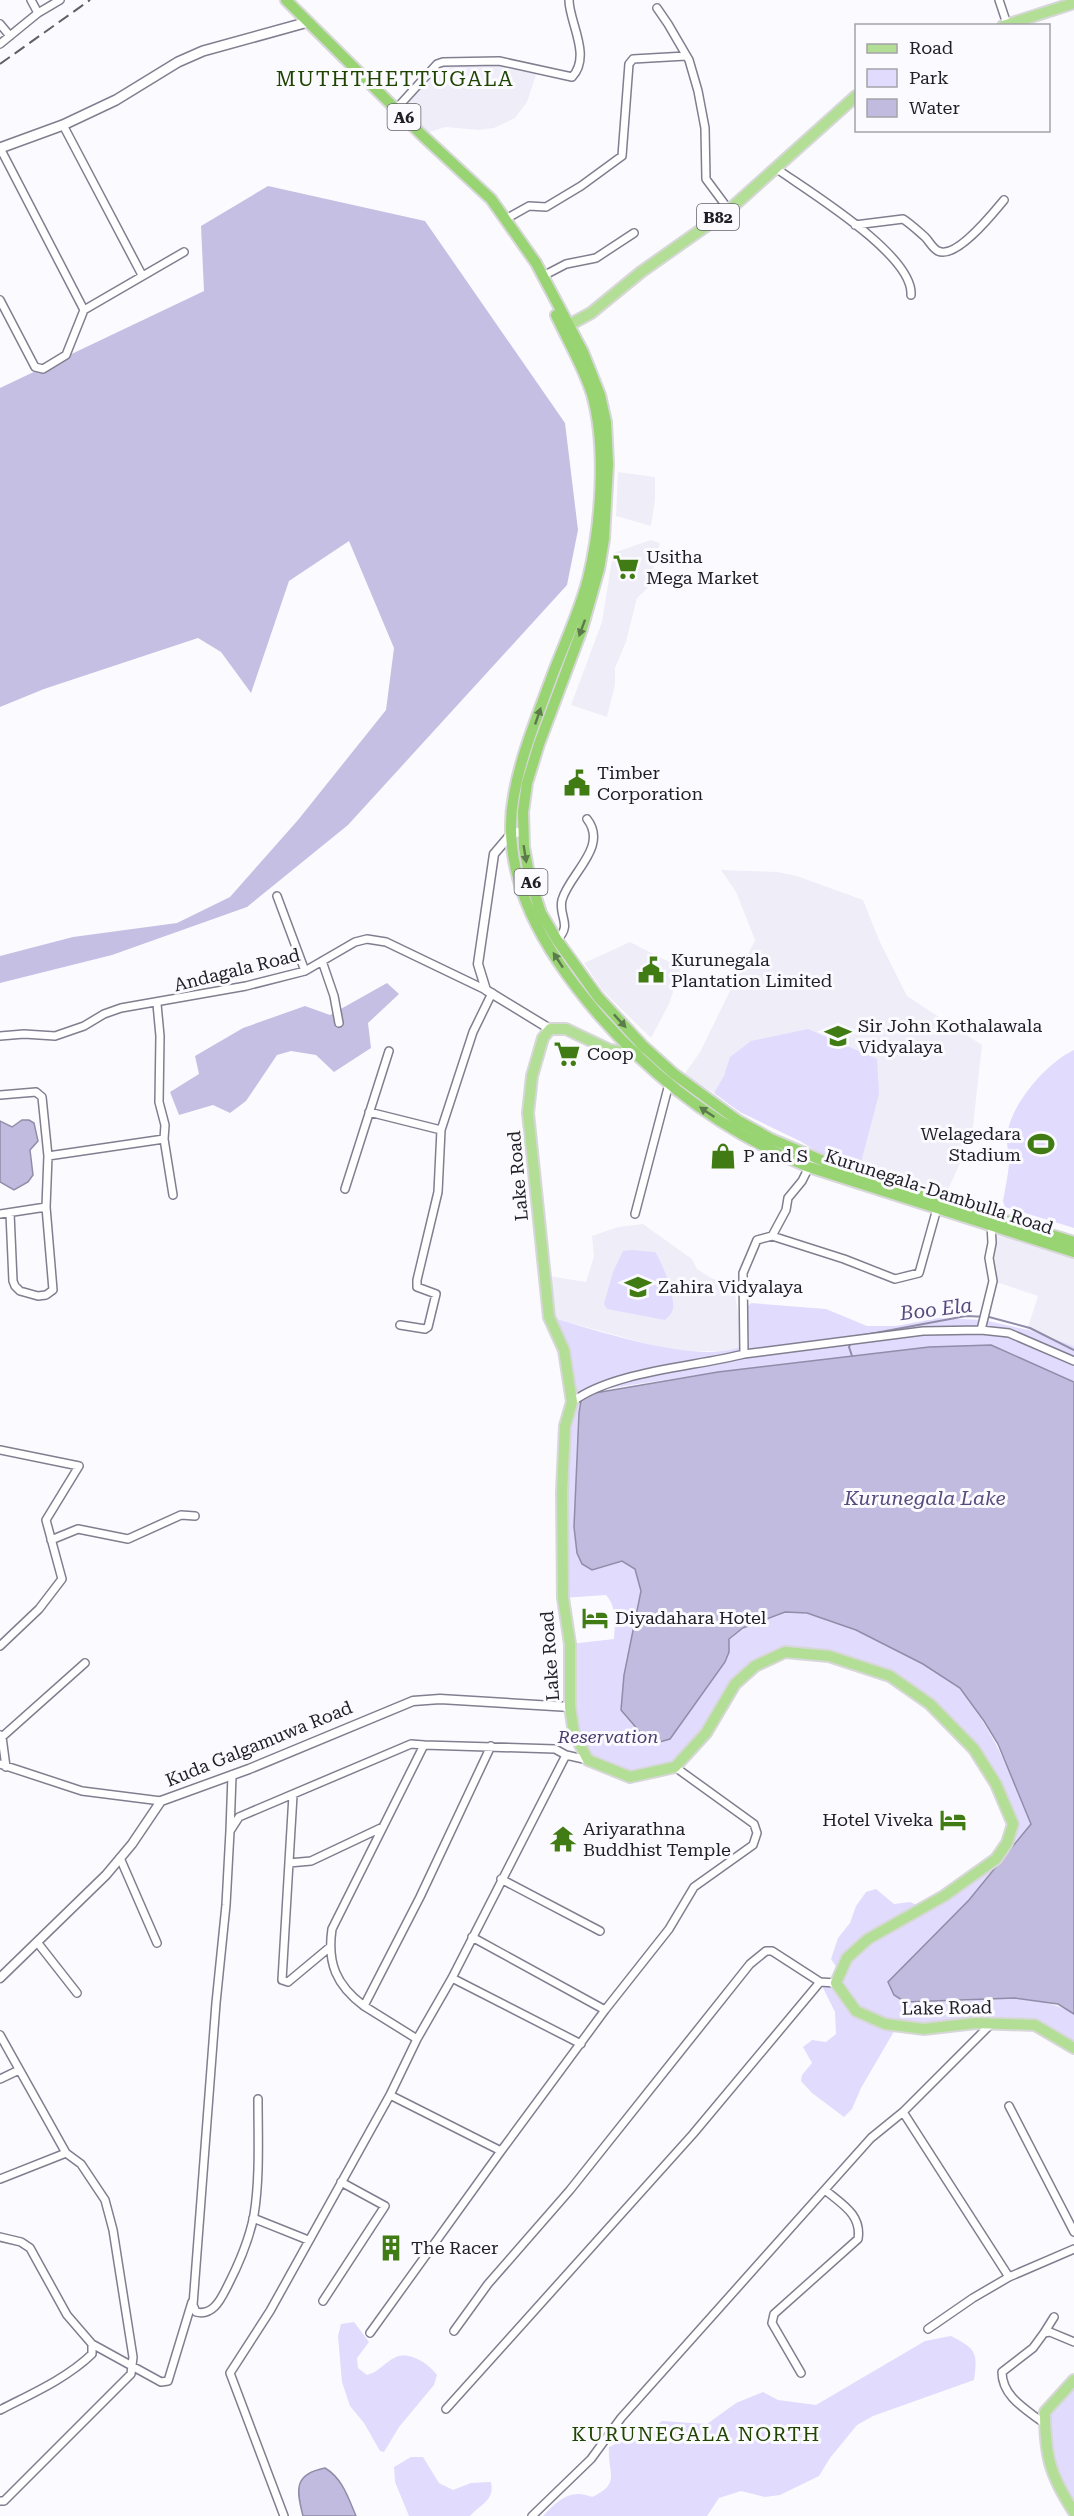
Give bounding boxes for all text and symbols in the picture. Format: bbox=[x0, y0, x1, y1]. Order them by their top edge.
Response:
legend bbox=[855, 24, 1050, 132]
text: Road bbox=[909, 37, 954, 58]
district label: MUTHTHETTUGALA bbox=[276, 67, 514, 91]
text: Park bbox=[909, 67, 949, 88]
text: Water bbox=[909, 97, 960, 118]
road number: A6 bbox=[388, 104, 420, 130]
road number: B82 bbox=[697, 204, 739, 230]
place label: Usitha Mega Market bbox=[646, 546, 759, 588]
supermarket icon: Usitha Mega Market bbox=[611, 552, 641, 582]
one-way arrow bbox=[577, 619, 587, 637]
one-way arrow bbox=[533, 707, 543, 725]
place label: Timber Corporation bbox=[597, 762, 704, 804]
public building icon: Timber Corporation bbox=[562, 768, 592, 798]
one-way arrow bbox=[521, 845, 530, 864]
road number: A6 bbox=[514, 869, 548, 895]
street label: Andagala Road bbox=[172, 944, 303, 995]
place label: Kurunegala Plantation Limited bbox=[671, 949, 833, 991]
one-way arrow bbox=[553, 952, 564, 968]
public building icon: Kurunegala Plantation Limited bbox=[636, 955, 666, 985]
one-way arrow bbox=[613, 1013, 626, 1028]
place label: Sir John Kothalawala Vidyalaya bbox=[858, 1015, 1042, 1057]
school or university icon: Sir John Kothalawala Vidyalaya bbox=[823, 1021, 853, 1051]
supermarket icon: Coop bbox=[552, 1039, 582, 1069]
place label: Coop bbox=[587, 1043, 634, 1064]
one-way arrow bbox=[699, 1107, 715, 1118]
place label: Welagedara Stadium bbox=[920, 1123, 1021, 1165]
sports icon: Welagedara Stadium bbox=[1026, 1129, 1056, 1159]
street label: Lake Road bbox=[503, 1130, 532, 1222]
shop icon: P and S bbox=[708, 1141, 738, 1171]
place label: P and S bbox=[743, 1145, 808, 1166]
street label: Kurunegala-Dambulla Road bbox=[822, 1145, 1057, 1239]
school or university icon: Zahira Vidyalaya bbox=[623, 1272, 653, 1302]
place label: Zahira Vidyalaya bbox=[658, 1276, 803, 1297]
water label: Boo Ela bbox=[898, 1293, 973, 1325]
water label: Kurunegala Lake bbox=[843, 1486, 1006, 1510]
hotel icon: Diyadahara Hotel bbox=[580, 1603, 610, 1633]
place label: Diyadahara Hotel bbox=[615, 1607, 767, 1628]
street label: Lake Road bbox=[536, 1610, 563, 1702]
street label: Kuda Galgamuwa Road bbox=[162, 1696, 356, 1791]
park label: Reservation bbox=[557, 1726, 658, 1747]
hotel icon: Hotel Viveka bbox=[938, 1805, 968, 1835]
place label: Hotel Viveka bbox=[822, 1809, 933, 1830]
place label: Ariyarathna Buddhist Temple bbox=[583, 1818, 731, 1860]
temple icon: Ariyarathna Buddhist Temple bbox=[548, 1824, 578, 1854]
street label: Lake Road bbox=[902, 1996, 993, 2019]
building icon: The Racer bbox=[376, 2233, 406, 2263]
place label: The Racer bbox=[411, 2237, 498, 2258]
district label: KURUNEGALA NORTH bbox=[571, 2422, 821, 2446]

